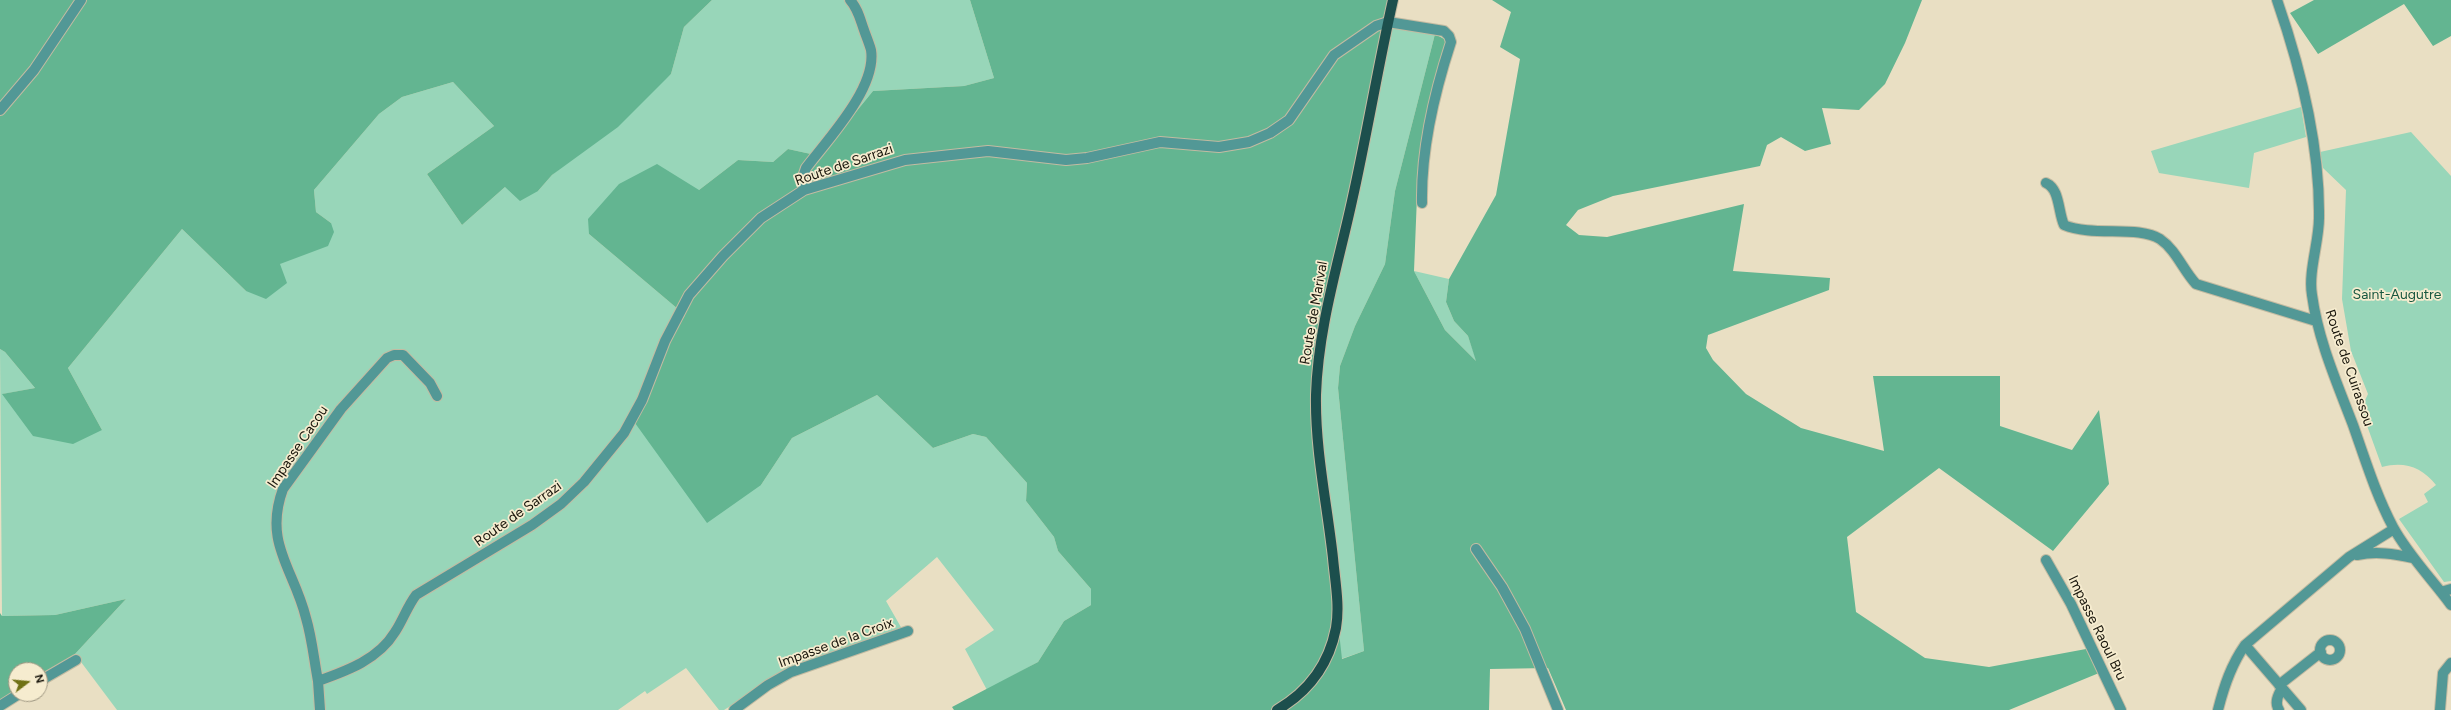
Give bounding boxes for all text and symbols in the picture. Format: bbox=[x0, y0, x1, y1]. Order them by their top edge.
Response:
street label: Route de Sarrazi bbox=[793, 140, 895, 190]
street label: Route de Marival bbox=[1297, 260, 1331, 366]
park label: Saint-Augutre bbox=[2353, 287, 2441, 303]
street label: Route de Cuirassou bbox=[2321, 307, 2377, 429]
street label: Impasse Cacou bbox=[264, 403, 332, 491]
street label: Route de Sarrazi bbox=[471, 478, 565, 550]
street label: Impasse Raoul Bru bbox=[2064, 573, 2130, 683]
street label: Impasse de la Croix bbox=[776, 614, 896, 672]
north arrow bbox=[8, 662, 48, 702]
text: N bbox=[32, 673, 46, 685]

